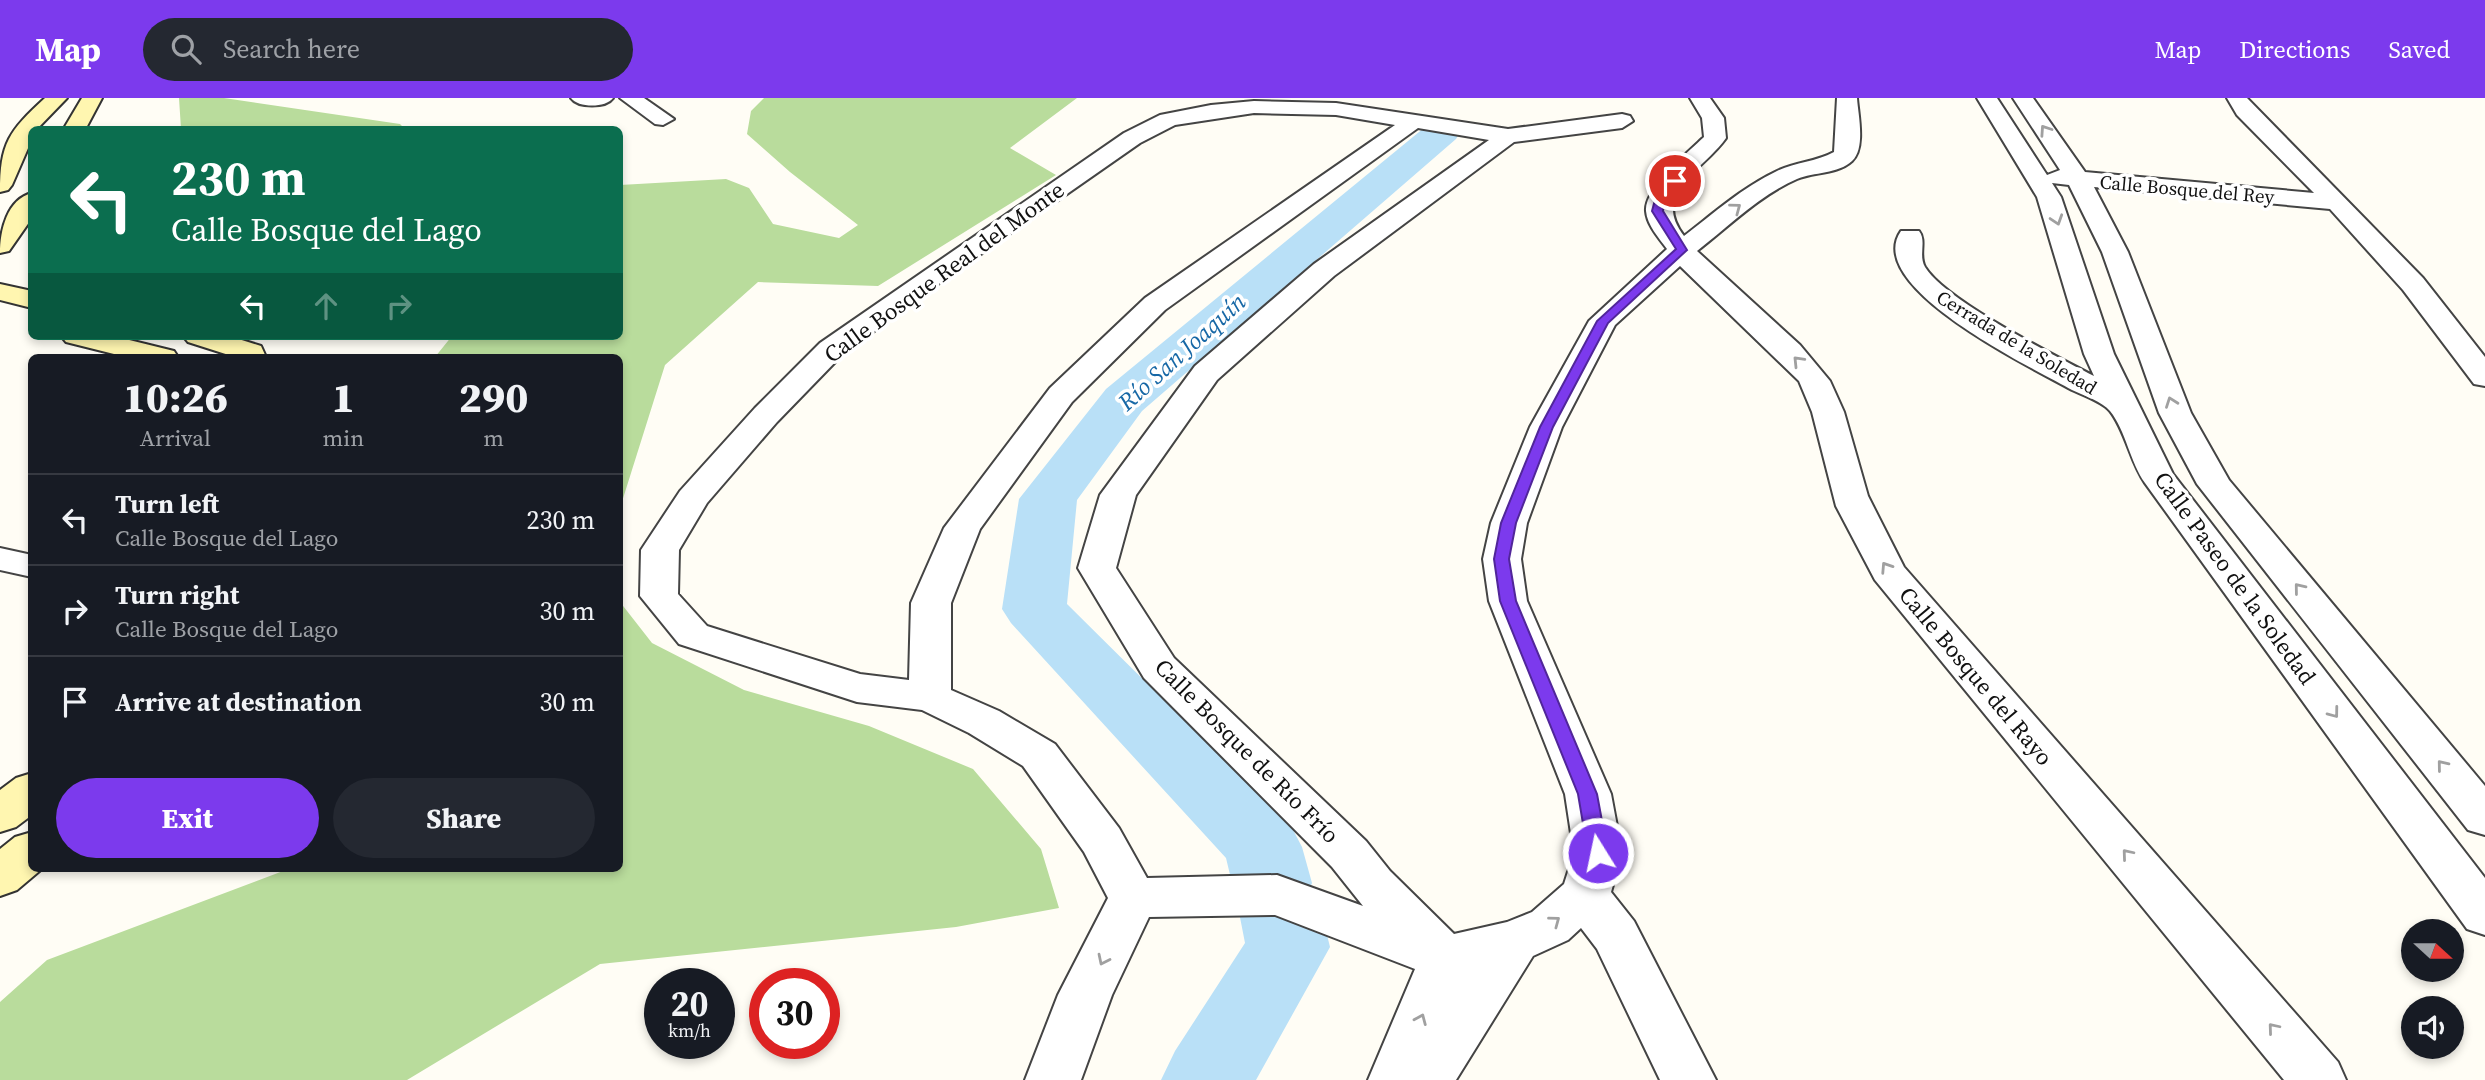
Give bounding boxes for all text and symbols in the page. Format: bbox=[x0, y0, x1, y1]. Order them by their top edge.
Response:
search box bbox=[143, 18, 633, 81]
text: Map bbox=[35, 27, 101, 72]
icon: search bbox=[167, 30, 205, 68]
text: Search here bbox=[223, 31, 360, 67]
text: Map bbox=[2154, 33, 2201, 66]
text: Directions bbox=[2239, 33, 2350, 66]
text: Saved bbox=[2388, 33, 2450, 66]
one-way arrow bbox=[2040, 125, 2053, 138]
text: 230 m bbox=[171, 144, 306, 211]
pin bbox=[1645, 151, 1705, 211]
icon: left bbox=[56, 154, 147, 245]
icon: arrive bbox=[1656, 162, 1694, 200]
street label: Calle Bosque del Rey bbox=[2099, 168, 2276, 210]
street label: Calle Bosque Real del Monte bbox=[817, 174, 1071, 370]
one-way arrow bbox=[1728, 204, 1741, 217]
text: Calle Bosque del Lago bbox=[171, 208, 482, 252]
one-way arrow bbox=[2048, 214, 2063, 226]
street label: Cerrada de la Soledad bbox=[1932, 284, 2102, 400]
water label: Río San Joaquín bbox=[1110, 285, 1253, 419]
icon: left bbox=[234, 287, 272, 325]
icon: ahead bbox=[307, 287, 345, 325]
icon: right bbox=[380, 287, 418, 325]
one-way arrow bbox=[1793, 356, 1806, 369]
text: 10:26 bbox=[123, 368, 228, 426]
text: 1 bbox=[332, 368, 355, 426]
text: 290 bbox=[459, 368, 528, 426]
one-way arrow bbox=[2165, 396, 2179, 408]
text: Arrival bbox=[140, 422, 211, 454]
text: min bbox=[323, 422, 364, 454]
text: m bbox=[483, 422, 504, 454]
street label: Calle Paseo de la Soledad bbox=[2147, 465, 2323, 691]
text: Turn left bbox=[115, 486, 219, 522]
icon: left bbox=[56, 501, 94, 539]
text: 230 m bbox=[527, 502, 595, 538]
text: Calle Bosque del Lago bbox=[115, 522, 338, 554]
one-way arrow bbox=[1882, 562, 1895, 575]
text: Turn right bbox=[115, 577, 239, 613]
street label: Calle Bosque del Rayo bbox=[1892, 580, 2060, 772]
one-way arrow bbox=[2294, 584, 2307, 596]
icon: right bbox=[56, 592, 94, 630]
text: 30 m bbox=[540, 593, 595, 629]
text: Calle Bosque del Lago bbox=[115, 613, 338, 645]
street label: Calle Bosque de Río Frío bbox=[1148, 652, 1346, 850]
icon: arrive bbox=[56, 683, 94, 721]
text: Arrive at destination bbox=[115, 684, 362, 720]
text: 30 m bbox=[540, 684, 595, 720]
one-way arrow bbox=[2325, 705, 2338, 717]
one-way arrow bbox=[2438, 760, 2450, 773]
button: Exit bbox=[56, 778, 319, 858]
button: Share bbox=[333, 778, 595, 858]
position arrow bbox=[1561, 816, 1635, 890]
one-way arrow bbox=[2122, 850, 2135, 862]
one-way arrow bbox=[1547, 916, 1559, 929]
north arrow bbox=[2401, 919, 2464, 982]
map controls bbox=[2401, 919, 2464, 1059]
one-way arrow bbox=[1097, 953, 1111, 965]
speed limit sign: 30 bbox=[749, 968, 840, 1059]
text: 20 bbox=[671, 980, 708, 1028]
button: sound bbox=[2401, 996, 2464, 1059]
one-way arrow bbox=[1413, 1014, 1427, 1026]
text: km/h bbox=[668, 1018, 711, 1043]
one-way arrow bbox=[2269, 1023, 2282, 1036]

